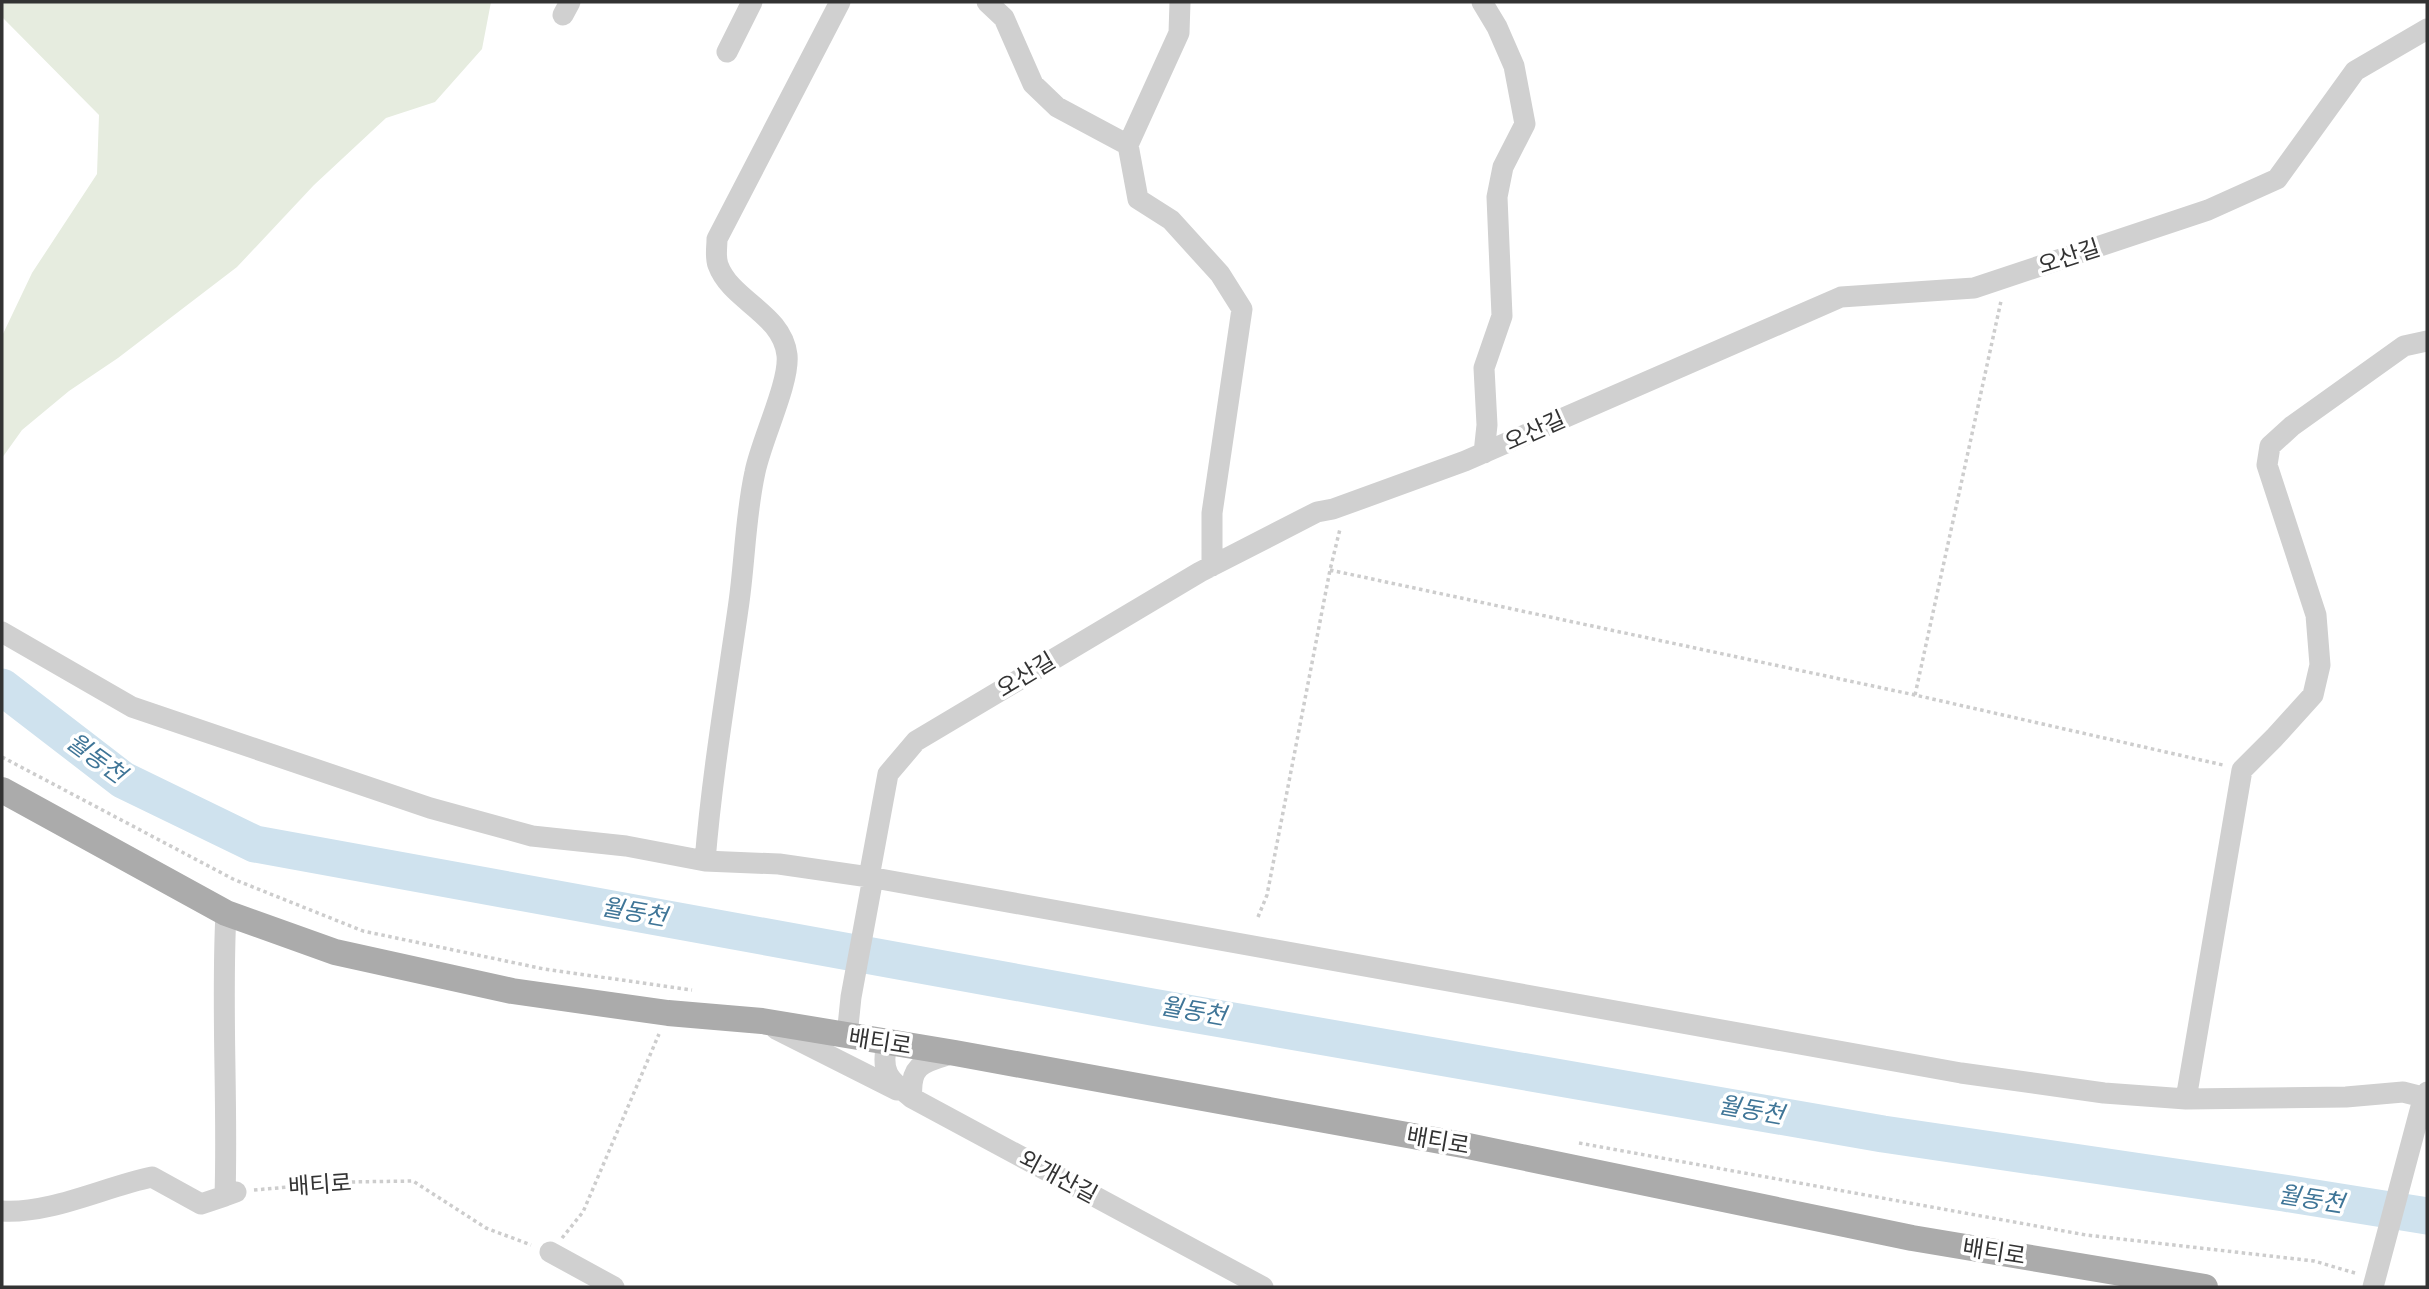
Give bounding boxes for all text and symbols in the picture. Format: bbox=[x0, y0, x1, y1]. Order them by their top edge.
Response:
street label: 오산길 bbox=[2035, 234, 2103, 280]
street label: 오산길 bbox=[1501, 406, 1569, 456]
street label: 오산길 bbox=[992, 647, 1060, 703]
water label: 월동천 bbox=[61, 727, 133, 791]
water label: 월동천 bbox=[599, 892, 672, 932]
water label: 월동천 bbox=[1158, 991, 1231, 1031]
street label: 배티로 bbox=[847, 1024, 913, 1060]
water label: 월동천 bbox=[1716, 1090, 1789, 1130]
street label: 배티로 bbox=[1404, 1122, 1472, 1160]
street label: 외개산길 bbox=[1014, 1145, 1102, 1209]
street label: 배티로 bbox=[287, 1169, 353, 1201]
water label: 월동천 bbox=[2276, 1180, 2349, 1218]
street label: 배티로 bbox=[1961, 1234, 2027, 1270]

